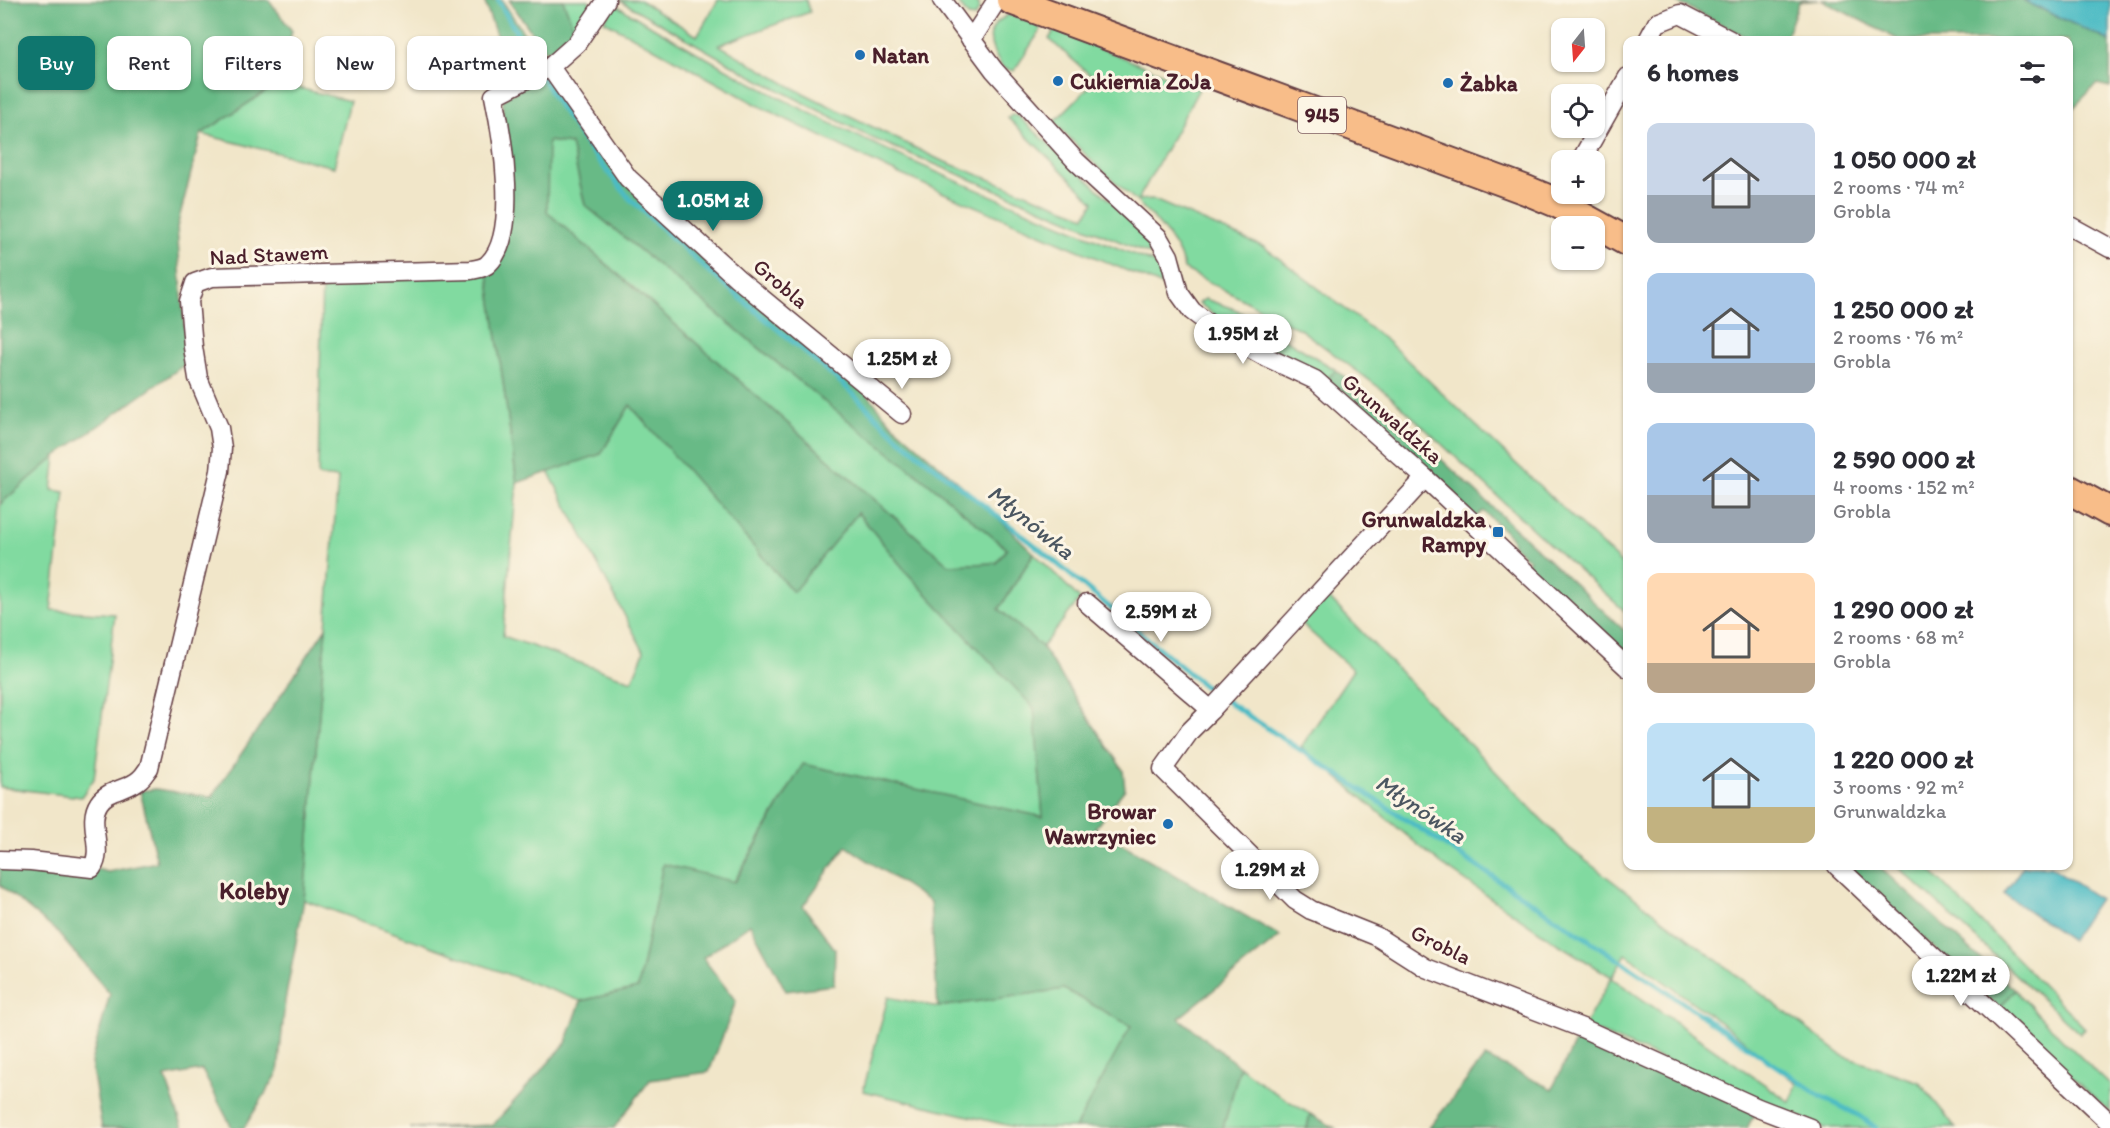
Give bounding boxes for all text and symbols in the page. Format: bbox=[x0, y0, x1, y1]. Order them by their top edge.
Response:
north arrow bbox=[1551, 18, 1605, 72]
map controls bbox=[1551, 18, 1605, 270]
chip: Buy bbox=[18, 36, 95, 90]
chip: Rent bbox=[107, 36, 191, 90]
chip: Filters bbox=[203, 36, 303, 90]
chip: New bbox=[315, 36, 395, 90]
chip: Apartment bbox=[407, 36, 547, 90]
place label: Natan bbox=[872, 42, 929, 69]
marker: Natan bbox=[853, 48, 867, 62]
text: 6 homes bbox=[1647, 56, 1739, 88]
icon: filters bbox=[2016, 56, 2049, 89]
place label: Cukiernia ZoJa bbox=[1070, 68, 1212, 95]
place label: Żabka bbox=[1460, 70, 1518, 97]
marker: Cukiernia ZoJa bbox=[1051, 74, 1065, 88]
marker: Żabka bbox=[1441, 76, 1455, 90]
button: locate bbox=[1551, 84, 1605, 138]
road number: 945 bbox=[1298, 97, 1346, 133]
text: 1 050 000 zł bbox=[1833, 143, 1976, 175]
icon: home bbox=[1695, 147, 1767, 219]
button: + bbox=[1551, 150, 1605, 204]
text: 2 rooms · 74 m² bbox=[1833, 175, 1965, 199]
pin: 1.05M zł bbox=[651, 181, 775, 232]
text: 1.05M zł bbox=[677, 188, 749, 212]
text: Grobla bbox=[1833, 199, 1891, 223]
button: − bbox=[1551, 216, 1605, 270]
street label: Nad Stawem bbox=[209, 238, 330, 271]
street label: Grobla bbox=[748, 253, 814, 314]
text: 1 250 000 zł bbox=[1833, 293, 1974, 325]
icon: home bbox=[1695, 297, 1767, 369]
pin: 1.95M zł bbox=[1181, 314, 1305, 365]
text: 1.95M zł bbox=[1208, 321, 1278, 345]
text: 2 rooms · 76 m² bbox=[1833, 325, 1963, 349]
pin: 1.25M zł bbox=[840, 339, 964, 390]
text: 1.25M zł bbox=[867, 346, 937, 370]
text: Grobla bbox=[1833, 349, 1891, 373]
street label: Grunwaldzka bbox=[1337, 367, 1449, 470]
text: 2 590 000 zł bbox=[1833, 443, 1975, 475]
icon: home bbox=[1695, 447, 1767, 519]
text: 4 rooms · 152 m² bbox=[1833, 475, 1975, 499]
water label: Młynówka bbox=[982, 478, 1081, 566]
text: Grobla bbox=[1833, 499, 1891, 523]
place label: Grunwaldzka Rampy bbox=[1361, 506, 1487, 558]
marker: Grunwaldzka Rampy bbox=[1491, 525, 1505, 539]
pin: 2.59M zł bbox=[1099, 592, 1223, 643]
text: 1 290 000 zł bbox=[1833, 593, 1973, 625]
icon: home bbox=[1695, 597, 1767, 669]
text: 2.59M zł bbox=[1125, 599, 1197, 623]
text: 2 rooms · 68 m² bbox=[1833, 625, 1964, 649]
text: Grobla bbox=[1833, 649, 1891, 673]
text: 1 220 000 zł bbox=[1833, 743, 1974, 775]
icon: home bbox=[1695, 747, 1767, 819]
water label: Młynówka bbox=[1370, 768, 1473, 850]
text: 3 rooms · 92 m² bbox=[1833, 775, 1964, 799]
place label: Browar Wawrzyniec bbox=[1044, 798, 1157, 850]
text: Grunwaldzka bbox=[1833, 799, 1946, 823]
marker: Browar Wawrzyniec bbox=[1161, 817, 1175, 831]
pin: 1.29M zł bbox=[1208, 850, 1332, 901]
text: 1.29M zł bbox=[1235, 857, 1305, 881]
district label: Koleby bbox=[219, 876, 289, 906]
street label: Grobla bbox=[1406, 918, 1475, 971]
pin: 1.22M zł bbox=[1899, 956, 2023, 1007]
text: 1.22M zł bbox=[1926, 963, 1996, 987]

